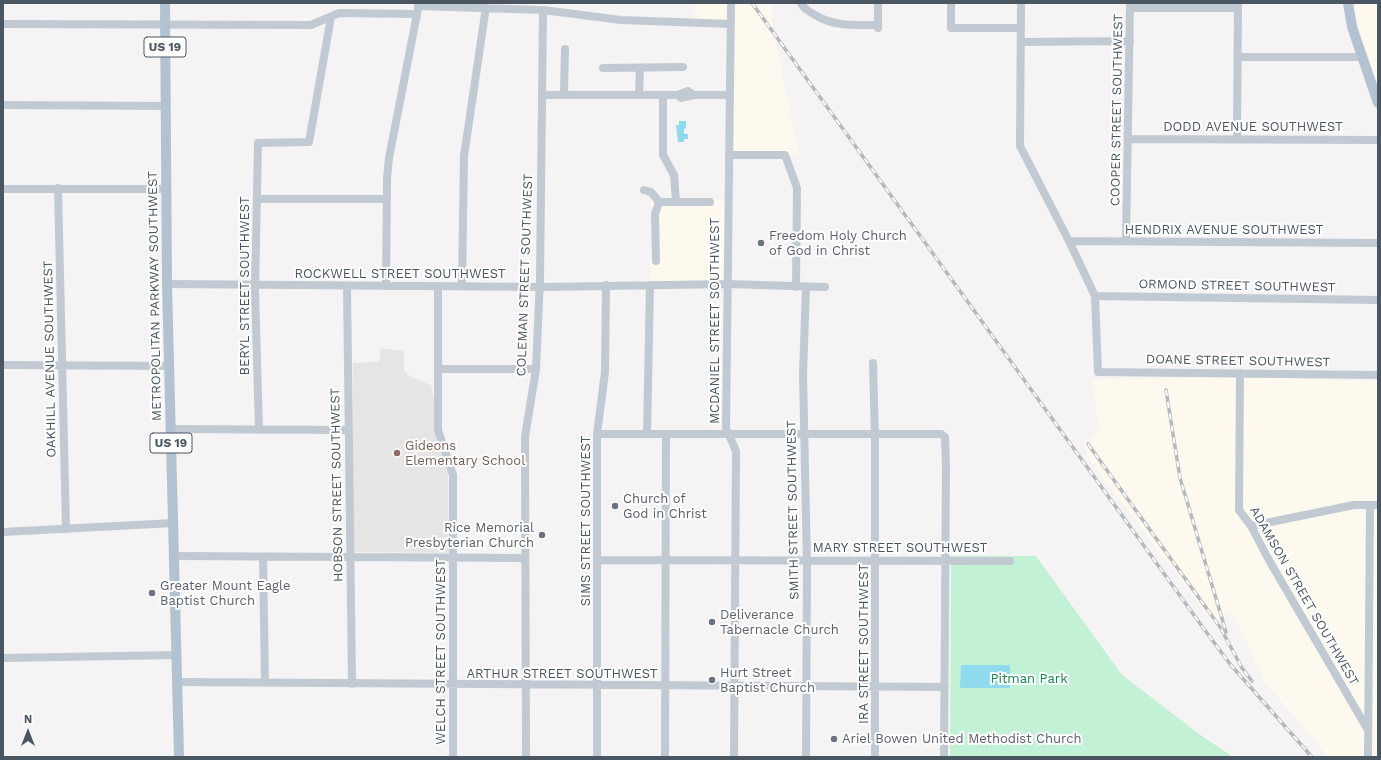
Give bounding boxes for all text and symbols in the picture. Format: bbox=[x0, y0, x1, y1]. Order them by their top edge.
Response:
street label: COOPER STREET SOUTHWEST bbox=[1108, 14, 1126, 206]
road number: US 19 bbox=[144, 37, 186, 57]
street label: DODD AVENUE SOUTHWEST bbox=[1163, 119, 1343, 135]
street label: METROPOLITAN PARKWAY SOUTHWEST bbox=[145, 171, 165, 421]
street label: COLEMAN STREET SOUTHWEST bbox=[514, 173, 536, 377]
street label: BERYL STREET SOUTHWEST bbox=[237, 196, 253, 376]
street label: MCDANIEL STREET SOUTHWEST bbox=[707, 218, 723, 424]
street label: HENDRIX AVENUE SOUTHWEST bbox=[1125, 222, 1323, 238]
place label: Freedom Holy Church of God in Christ bbox=[769, 228, 907, 259]
marker: Freedom Holy Church of God in Christ bbox=[756, 238, 766, 248]
street label: OAKHILL AVENUE SOUTHWEST bbox=[40, 260, 60, 458]
street label: ROCKWELL STREET SOUTHWEST bbox=[294, 266, 506, 282]
street label: ORMOND STREET SOUTHWEST bbox=[1138, 276, 1336, 296]
street label: DOANE STREET SOUTHWEST bbox=[1146, 352, 1330, 370]
street label: HOBSON STREET SOUTHWEST bbox=[328, 388, 346, 582]
street label: SMITH STREET SOUTHWEST bbox=[784, 420, 802, 600]
road number: US 19 bbox=[150, 433, 192, 453]
street label: SIMS STREET SOUTHWEST bbox=[578, 436, 594, 606]
place label: Gideons Elementary School bbox=[405, 438, 525, 469]
marker: Gideons Elementary School bbox=[392, 448, 402, 458]
place label: Church of God in Christ bbox=[623, 491, 707, 522]
marker: Church of God in Christ bbox=[610, 501, 620, 511]
street label: ADAMSON STREET SOUTHWEST bbox=[1246, 504, 1362, 688]
place label: Rice Memorial Presbyterian Church bbox=[405, 520, 534, 551]
marker: Rice Memorial Presbyterian Church bbox=[537, 530, 547, 540]
street label: MARY STREET SOUTHWEST bbox=[813, 540, 987, 556]
street label: WELCH STREET SOUTHWEST bbox=[433, 559, 449, 745]
street label: IRA STREET SOUTHWEST bbox=[856, 564, 872, 724]
place label: Greater Mount Eagle Baptist Church bbox=[160, 578, 290, 609]
marker: Greater Mount Eagle Baptist Church bbox=[147, 588, 157, 598]
place label: Deliverance Tabernacle Church bbox=[720, 607, 839, 638]
marker: Deliverance Tabernacle Church bbox=[707, 617, 717, 627]
place label: Hurt Street Baptist Church bbox=[720, 665, 815, 696]
street label: ARTHUR STREET SOUTHWEST bbox=[466, 666, 658, 682]
park label: Pitman Park bbox=[990, 671, 1068, 687]
marker: Hurt Street Baptist Church bbox=[707, 675, 717, 685]
north arrow bbox=[8, 712, 48, 752]
text: N bbox=[24, 713, 32, 726]
place label: Ariel Bowen United Methodist Church bbox=[842, 731, 1081, 747]
marker: Ariel Bowen United Methodist Church bbox=[829, 734, 839, 744]

